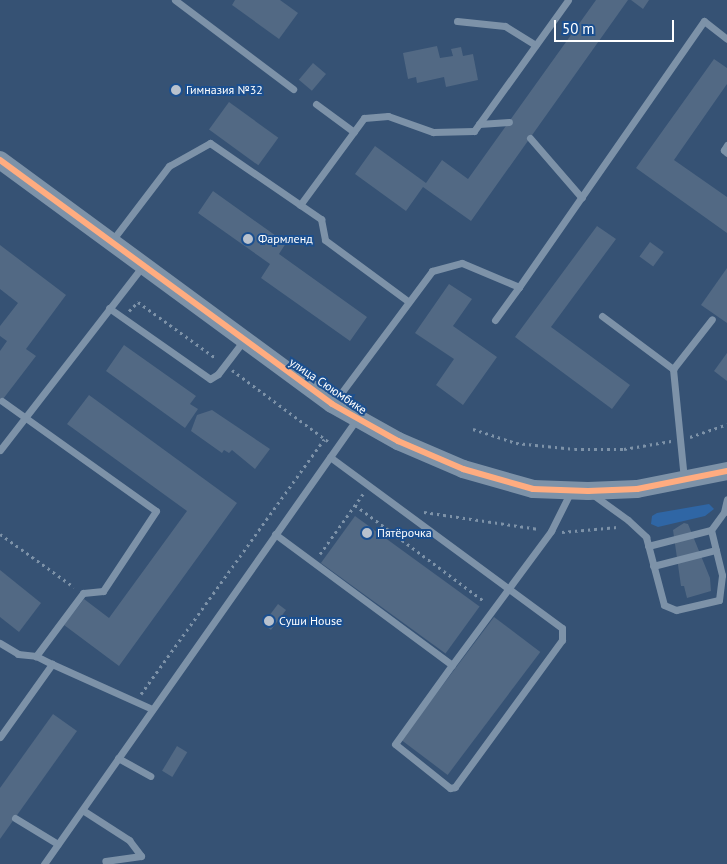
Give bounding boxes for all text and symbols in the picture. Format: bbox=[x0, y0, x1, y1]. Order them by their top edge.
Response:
scale bar bbox=[557, 10, 677, 42]
text: 50 m bbox=[562, 19, 595, 38]
place label: Гимназия №32 bbox=[186, 83, 263, 97]
marker: Гимназия №32 bbox=[170, 84, 182, 96]
place label: Фармленд bbox=[258, 232, 313, 246]
marker: Фармленд bbox=[242, 233, 254, 245]
street label: улица Сююмбике bbox=[287, 355, 369, 417]
place label: Пятёрочка bbox=[377, 526, 432, 540]
marker: Пятёрочка bbox=[361, 527, 373, 539]
place label: Суши House bbox=[279, 614, 342, 628]
marker: Суши House bbox=[263, 615, 275, 627]

